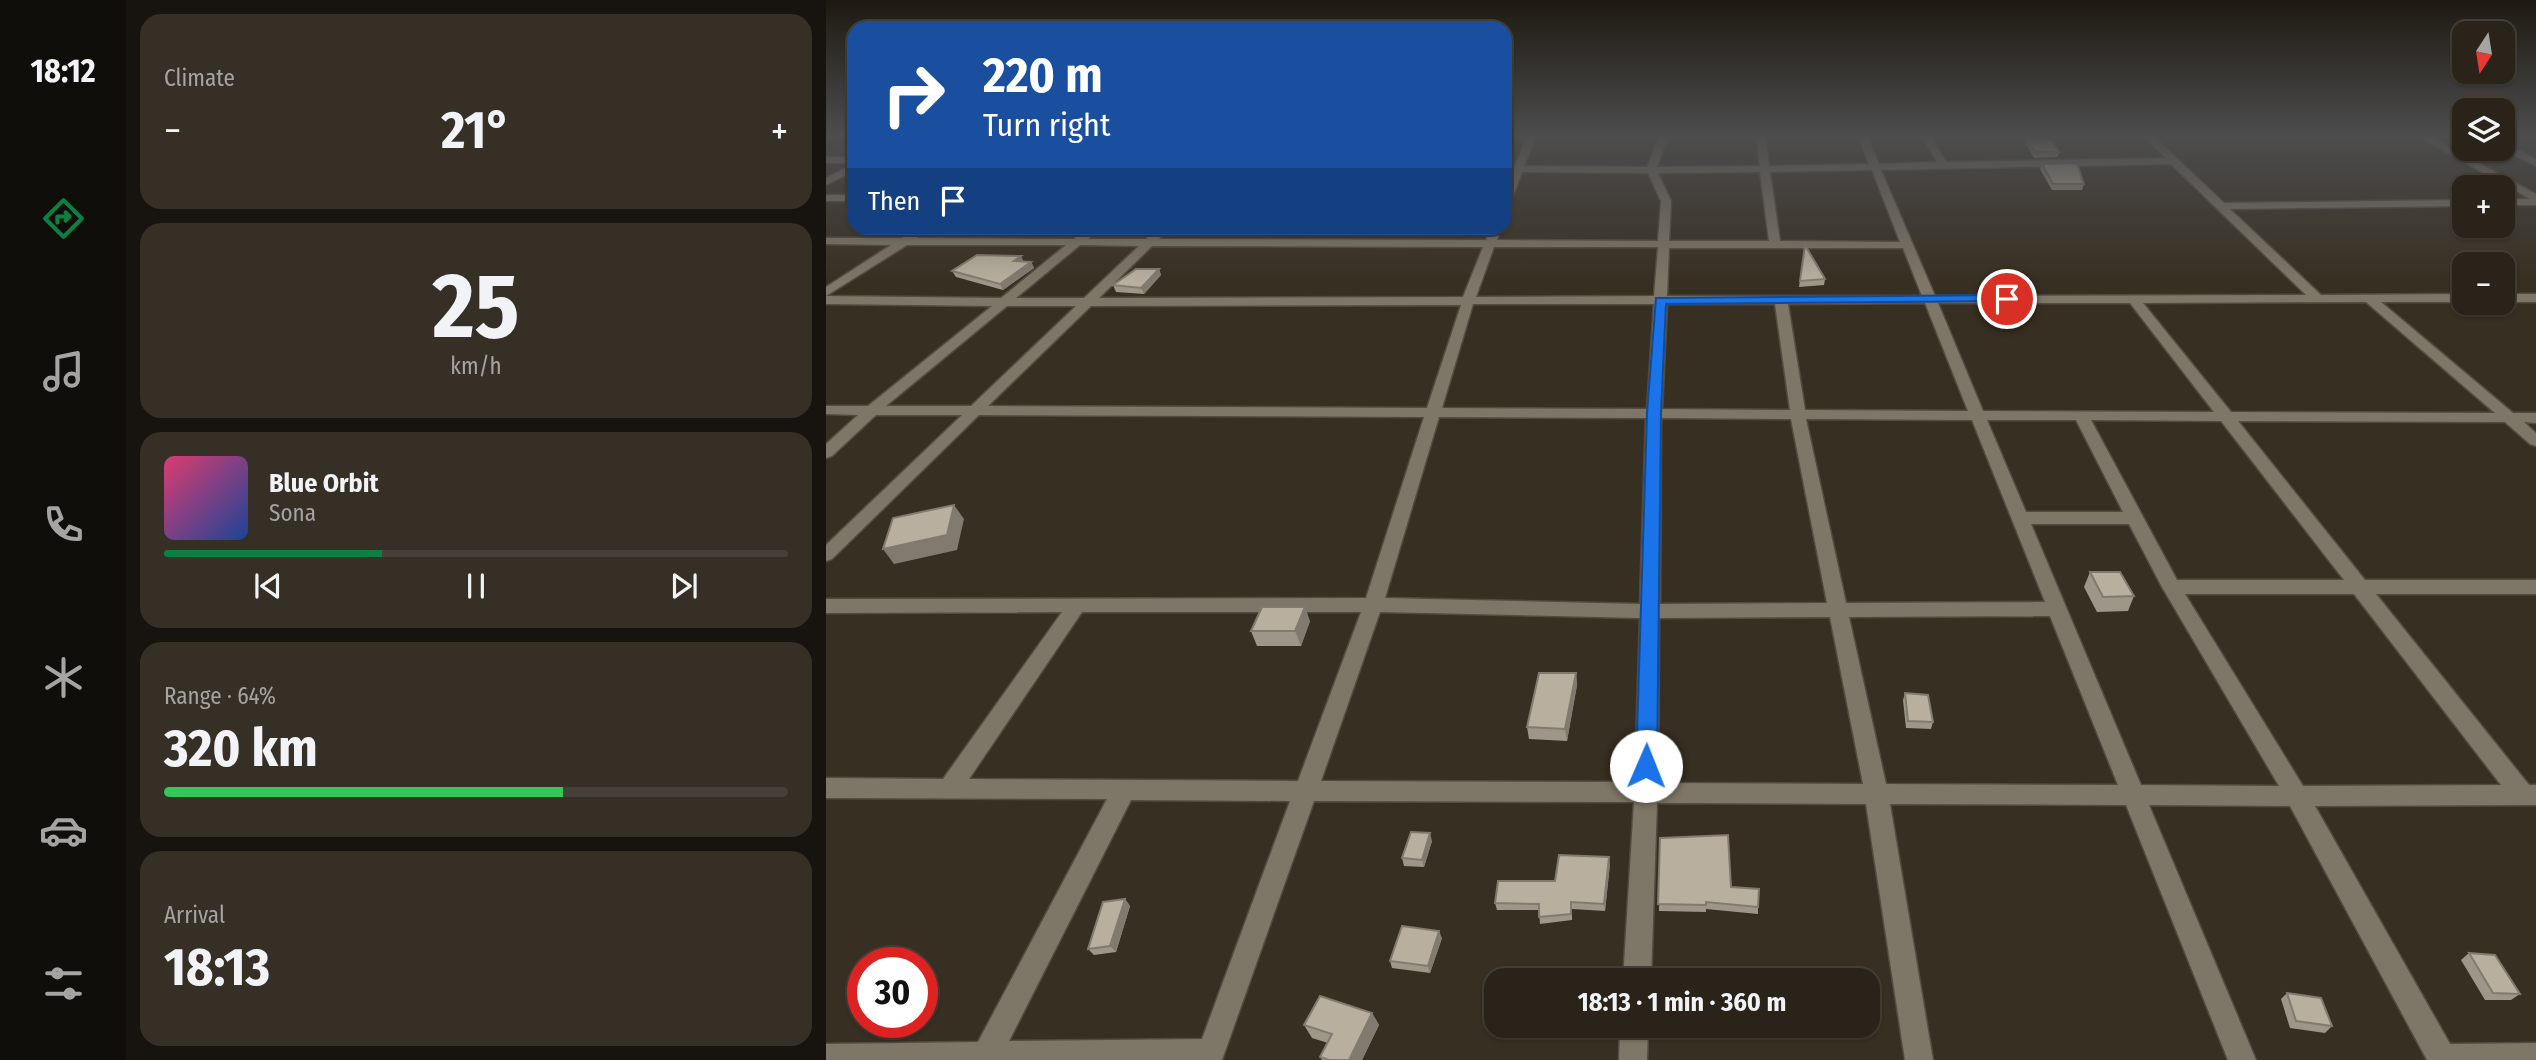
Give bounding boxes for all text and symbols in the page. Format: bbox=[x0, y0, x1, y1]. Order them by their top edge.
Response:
north arrow bbox=[2452, 21, 2515, 84]
map controls bbox=[2452, 21, 2515, 315]
text: 220 m bbox=[983, 46, 1103, 105]
icon: right bbox=[868, 49, 959, 140]
text: 18:12 bbox=[30, 52, 96, 90]
text: Climate bbox=[164, 64, 235, 92]
button: layers bbox=[2452, 98, 2515, 161]
text: 21° bbox=[441, 99, 511, 162]
text: Turn right bbox=[983, 106, 1110, 144]
text: − bbox=[164, 108, 181, 154]
text: + bbox=[771, 108, 788, 154]
button: + bbox=[2452, 175, 2515, 238]
icon: arrive bbox=[934, 182, 972, 220]
text: Then bbox=[868, 186, 920, 217]
icon: directions bbox=[39, 194, 88, 243]
text: 25 bbox=[433, 252, 519, 361]
button: − bbox=[2452, 252, 2515, 315]
pin bbox=[1977, 269, 2037, 329]
icon: arrive bbox=[1988, 280, 2026, 318]
icon: music bbox=[39, 347, 88, 396]
text: km/h bbox=[450, 352, 502, 380]
text: Blue Orbit bbox=[269, 468, 379, 499]
text: Sona bbox=[269, 499, 316, 527]
icon: phone bbox=[39, 500, 88, 549]
icon: previous bbox=[249, 567, 287, 605]
icon: pause bbox=[457, 567, 495, 605]
icon: next bbox=[665, 567, 703, 605]
icon: climate bbox=[39, 653, 88, 702]
text: Range · 64% bbox=[164, 682, 276, 710]
text: 320 km bbox=[164, 717, 318, 780]
position arrow bbox=[1609, 729, 1683, 803]
icon: car bbox=[39, 806, 88, 855]
text: Arrival bbox=[164, 901, 225, 929]
text: 18:13 bbox=[164, 936, 270, 999]
speed limit sign: 30 bbox=[847, 947, 938, 1038]
icon: filters bbox=[39, 959, 88, 1008]
text: 18:13 · 1 min · 360 m bbox=[1578, 987, 1786, 1018]

